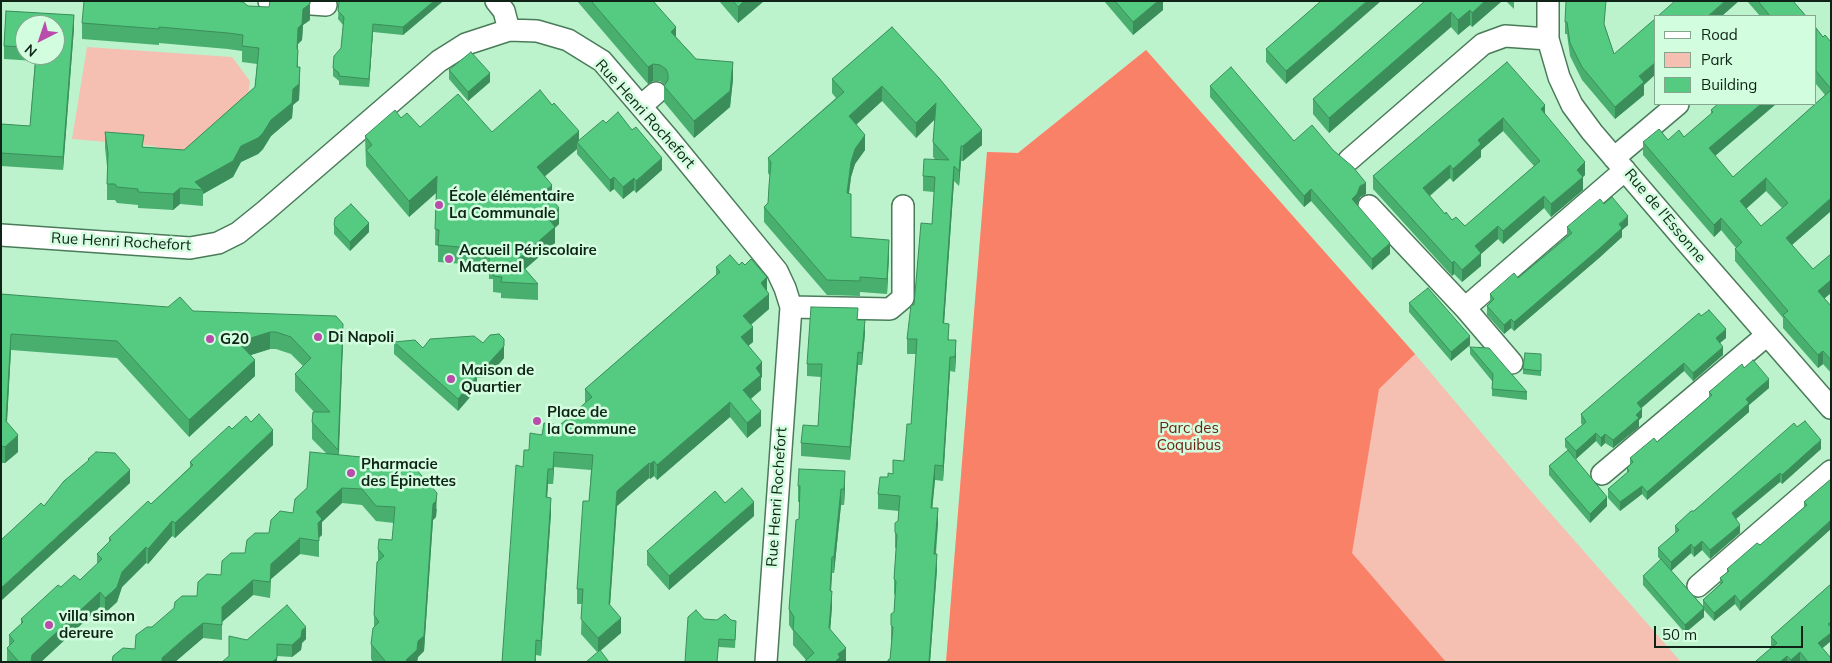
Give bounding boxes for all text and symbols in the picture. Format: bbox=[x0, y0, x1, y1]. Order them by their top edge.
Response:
north arrow bbox=[15, 15, 65, 65]
legend bbox=[1654, 15, 1817, 105]
text: Road bbox=[1701, 25, 1738, 44]
text: N bbox=[21, 40, 41, 61]
text: Park bbox=[1701, 50, 1733, 69]
street label: Rue Henri Rochefort bbox=[591, 56, 699, 172]
text: Building bbox=[1701, 75, 1757, 94]
street label: Rue de l'Essonne bbox=[1621, 165, 1709, 267]
place label: École élémentaire La Communale bbox=[449, 187, 574, 222]
marker: École élémentaire La Communale bbox=[433, 199, 445, 211]
street label: Rue Henri Rochefort bbox=[51, 229, 191, 255]
place label: Accueil Périscolaire Maternel bbox=[459, 241, 597, 276]
marker: Accueil Périscolaire Maternel bbox=[443, 253, 455, 265]
place label: Di Napoli bbox=[328, 328, 394, 346]
place label: G20 bbox=[220, 330, 249, 348]
marker: Di Napoli bbox=[312, 331, 324, 343]
marker: G20 bbox=[204, 333, 216, 345]
place label: Maison de Quartier bbox=[461, 361, 534, 396]
marker: Maison de Quartier bbox=[445, 373, 457, 385]
place label: Place de la Commune bbox=[547, 403, 636, 438]
marker: Place de la Commune bbox=[531, 415, 543, 427]
park label: Parc des Coquibus bbox=[1157, 419, 1221, 454]
street label: Rue Henri Rochefort bbox=[763, 426, 791, 568]
place label: Pharmacie des Épinettes bbox=[361, 455, 456, 490]
marker: Pharmacie des Épinettes bbox=[345, 467, 357, 479]
place label: villa simon dereure bbox=[59, 607, 135, 642]
scale bar bbox=[1657, 616, 1806, 648]
marker: villa simon dereure bbox=[43, 619, 55, 631]
text: 50 m bbox=[1662, 625, 1697, 644]

